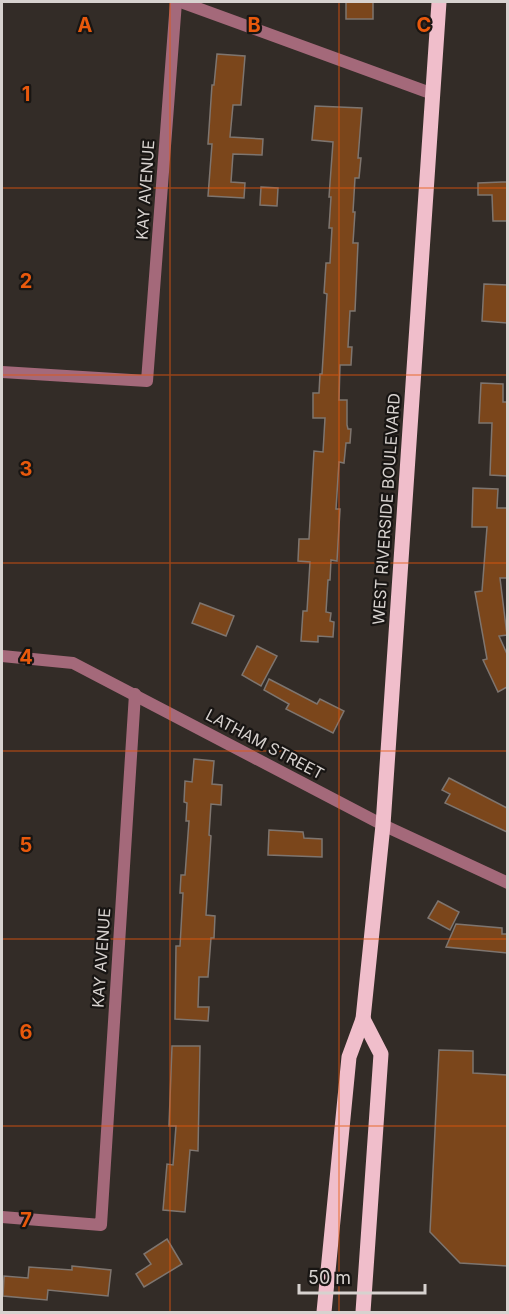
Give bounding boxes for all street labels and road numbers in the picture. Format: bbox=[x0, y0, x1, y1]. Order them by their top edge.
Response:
street label: KAY AVENUE bbox=[132, 139, 158, 241]
street label: WEST RIVERSIDE BOULEVARD bbox=[368, 392, 404, 626]
street label: LATHAM STREET bbox=[202, 704, 328, 784]
street label: KAY AVENUE bbox=[88, 907, 114, 1009]

